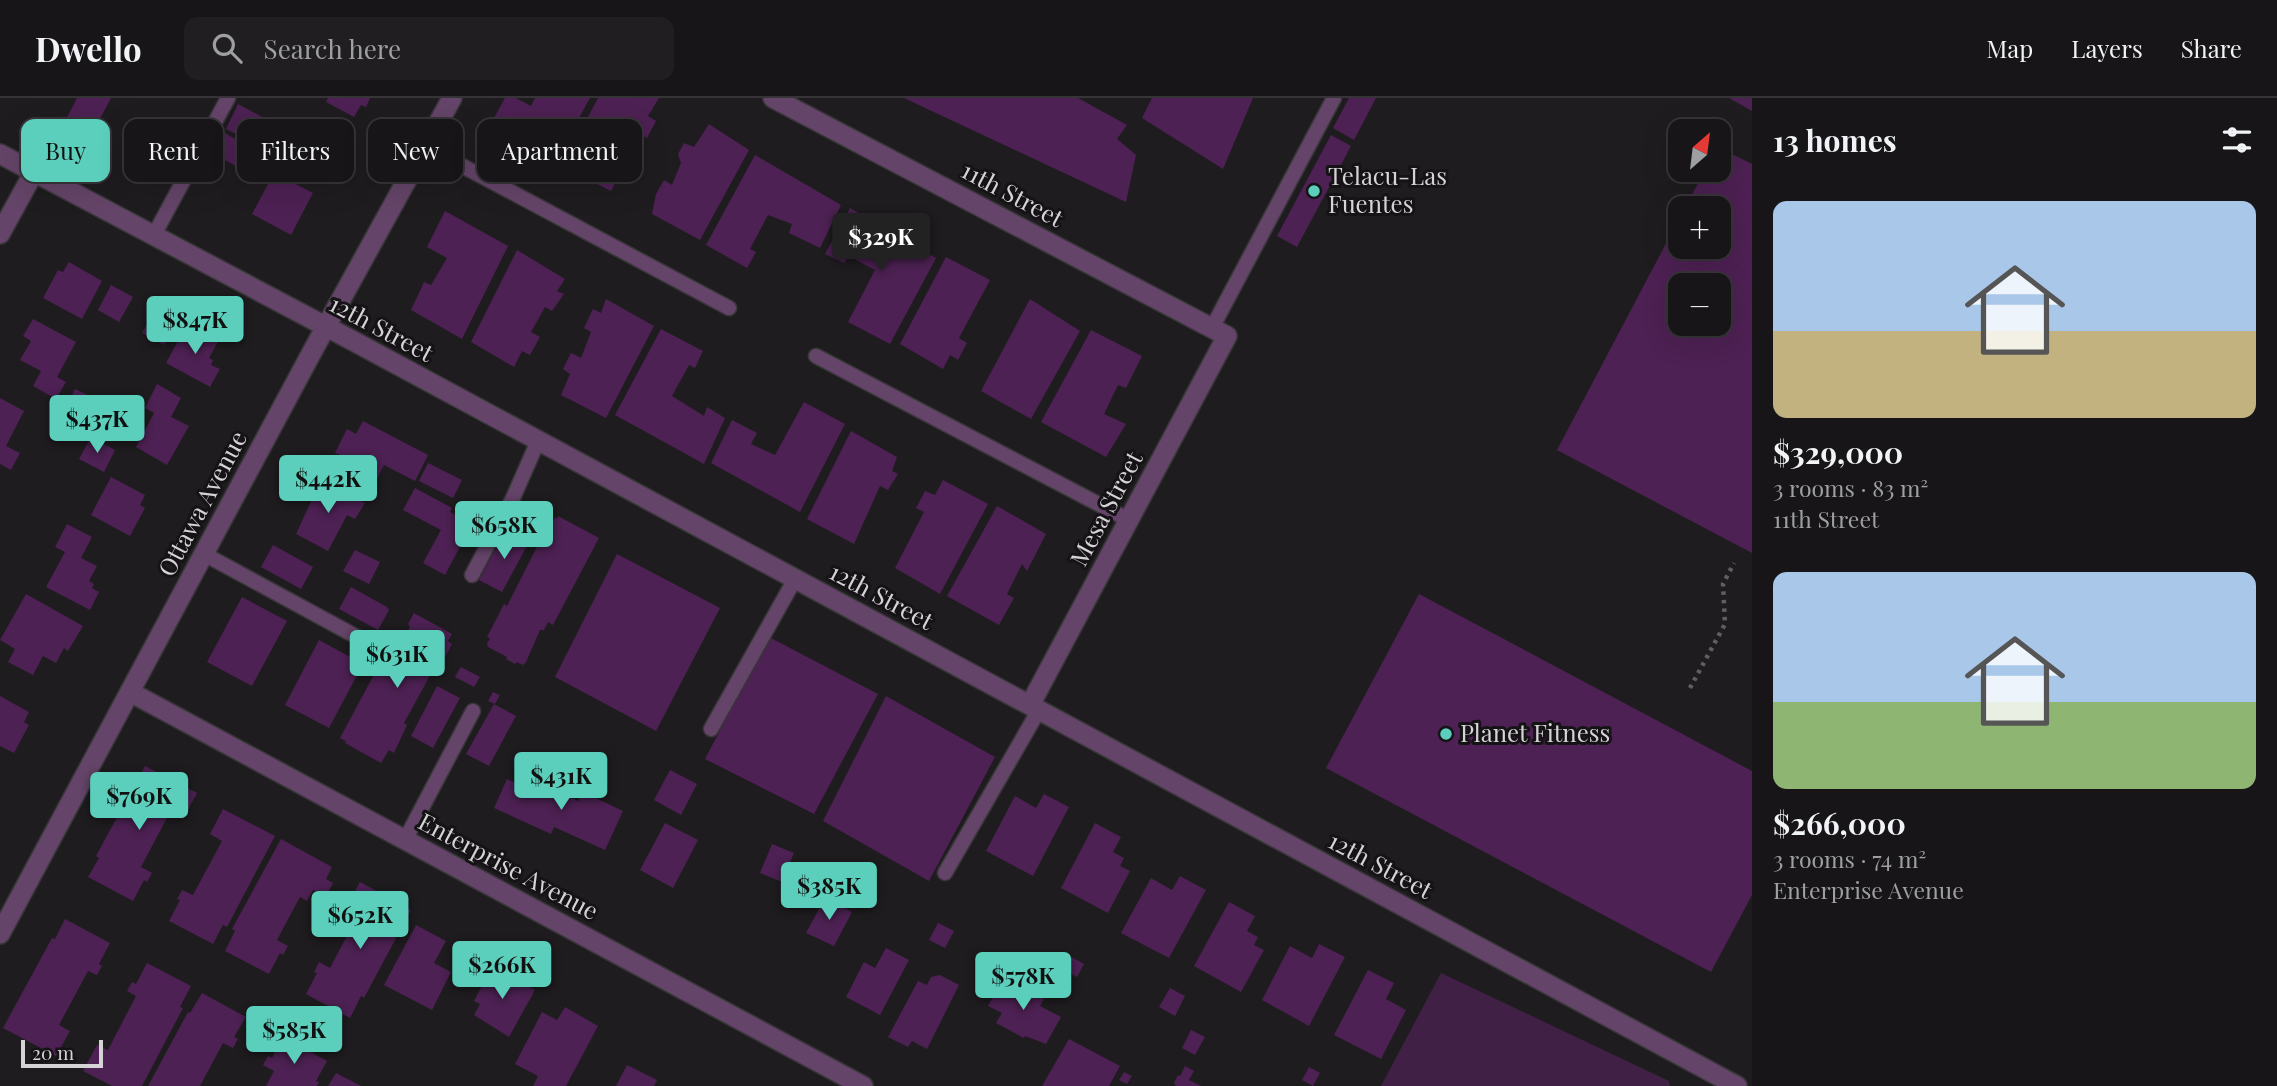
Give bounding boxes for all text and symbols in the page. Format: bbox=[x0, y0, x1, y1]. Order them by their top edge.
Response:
search box bbox=[184, 17, 674, 80]
text: Dwello bbox=[35, 26, 142, 70]
icon: search bbox=[208, 29, 246, 67]
text: Search here bbox=[264, 31, 401, 66]
text: Map bbox=[1987, 32, 2033, 64]
text: Layers bbox=[2071, 32, 2143, 64]
text: Share bbox=[2181, 32, 2242, 64]
chip: Buy bbox=[21, 119, 110, 182]
chip: Rent bbox=[124, 119, 223, 182]
chip: Filters bbox=[237, 119, 354, 182]
chip: New bbox=[368, 119, 463, 182]
chip: Apartment bbox=[477, 119, 642, 182]
north arrow bbox=[1668, 119, 1731, 182]
map controls bbox=[1668, 119, 1731, 336]
text: 13 homes bbox=[1773, 120, 1897, 160]
icon: filters bbox=[2218, 121, 2256, 159]
street label: 11th Street bbox=[957, 153, 1070, 234]
place label: Telacu-Las Fuentes bbox=[1328, 159, 1447, 219]
marker: Telacu-Las Fuentes bbox=[1306, 183, 1322, 199]
button: + bbox=[1668, 196, 1731, 259]
pin: $329K bbox=[832, 214, 930, 273]
text: $329K bbox=[848, 220, 914, 251]
icon: home bbox=[1952, 247, 2078, 373]
button: − bbox=[1668, 273, 1731, 336]
street label: 12th Street bbox=[324, 286, 440, 368]
pin: $847K bbox=[146, 296, 244, 356]
text: $847K bbox=[163, 303, 227, 334]
pin: $437K bbox=[48, 396, 146, 455]
text: $437K bbox=[65, 402, 129, 433]
street label: Ottawa Avenue bbox=[150, 425, 253, 581]
text: $329,000 bbox=[1773, 432, 1903, 472]
street label: Mesa Street bbox=[1062, 445, 1149, 571]
pin: $442K bbox=[279, 456, 377, 515]
text: $442K bbox=[295, 462, 361, 493]
text: 3 rooms · 83 m² bbox=[1773, 472, 1928, 503]
pin: $658K bbox=[455, 502, 553, 561]
text: 11th Street bbox=[1773, 503, 1879, 534]
text: $658K bbox=[471, 508, 537, 539]
street label: 12th Street bbox=[824, 554, 940, 636]
icon: home bbox=[1952, 618, 2078, 744]
pin: $631K bbox=[348, 630, 446, 690]
text: $631K bbox=[366, 637, 428, 668]
place label: Planet Fitness bbox=[1460, 716, 1610, 748]
marker: Planet Fitness bbox=[1438, 726, 1454, 742]
pin: $431K bbox=[512, 752, 610, 812]
text: $431K bbox=[530, 759, 592, 790]
pin: $769K bbox=[90, 772, 188, 832]
text: $769K bbox=[106, 779, 172, 810]
text: $266,000 bbox=[1773, 803, 1906, 843]
street label: Enterprise Avenue bbox=[414, 804, 604, 926]
street label: 12th Street bbox=[1323, 823, 1439, 905]
text: 3 rooms · 74 m² bbox=[1773, 843, 1926, 874]
pin: $385K bbox=[780, 862, 878, 922]
text: $385K bbox=[797, 869, 861, 900]
text: Enterprise Avenue bbox=[1773, 874, 1964, 905]
pin: $652K bbox=[311, 892, 409, 951]
text: $652K bbox=[327, 898, 393, 929]
pin: $266K bbox=[453, 942, 551, 1001]
text: $266K bbox=[468, 948, 536, 979]
pin: $578K bbox=[974, 953, 1072, 1012]
text: $578K bbox=[991, 959, 1055, 990]
pin: $585K bbox=[245, 1006, 343, 1066]
text: $585K bbox=[262, 1013, 326, 1044]
scale bar bbox=[21, 1037, 103, 1069]
text: 20 m bbox=[32, 1039, 74, 1065]

